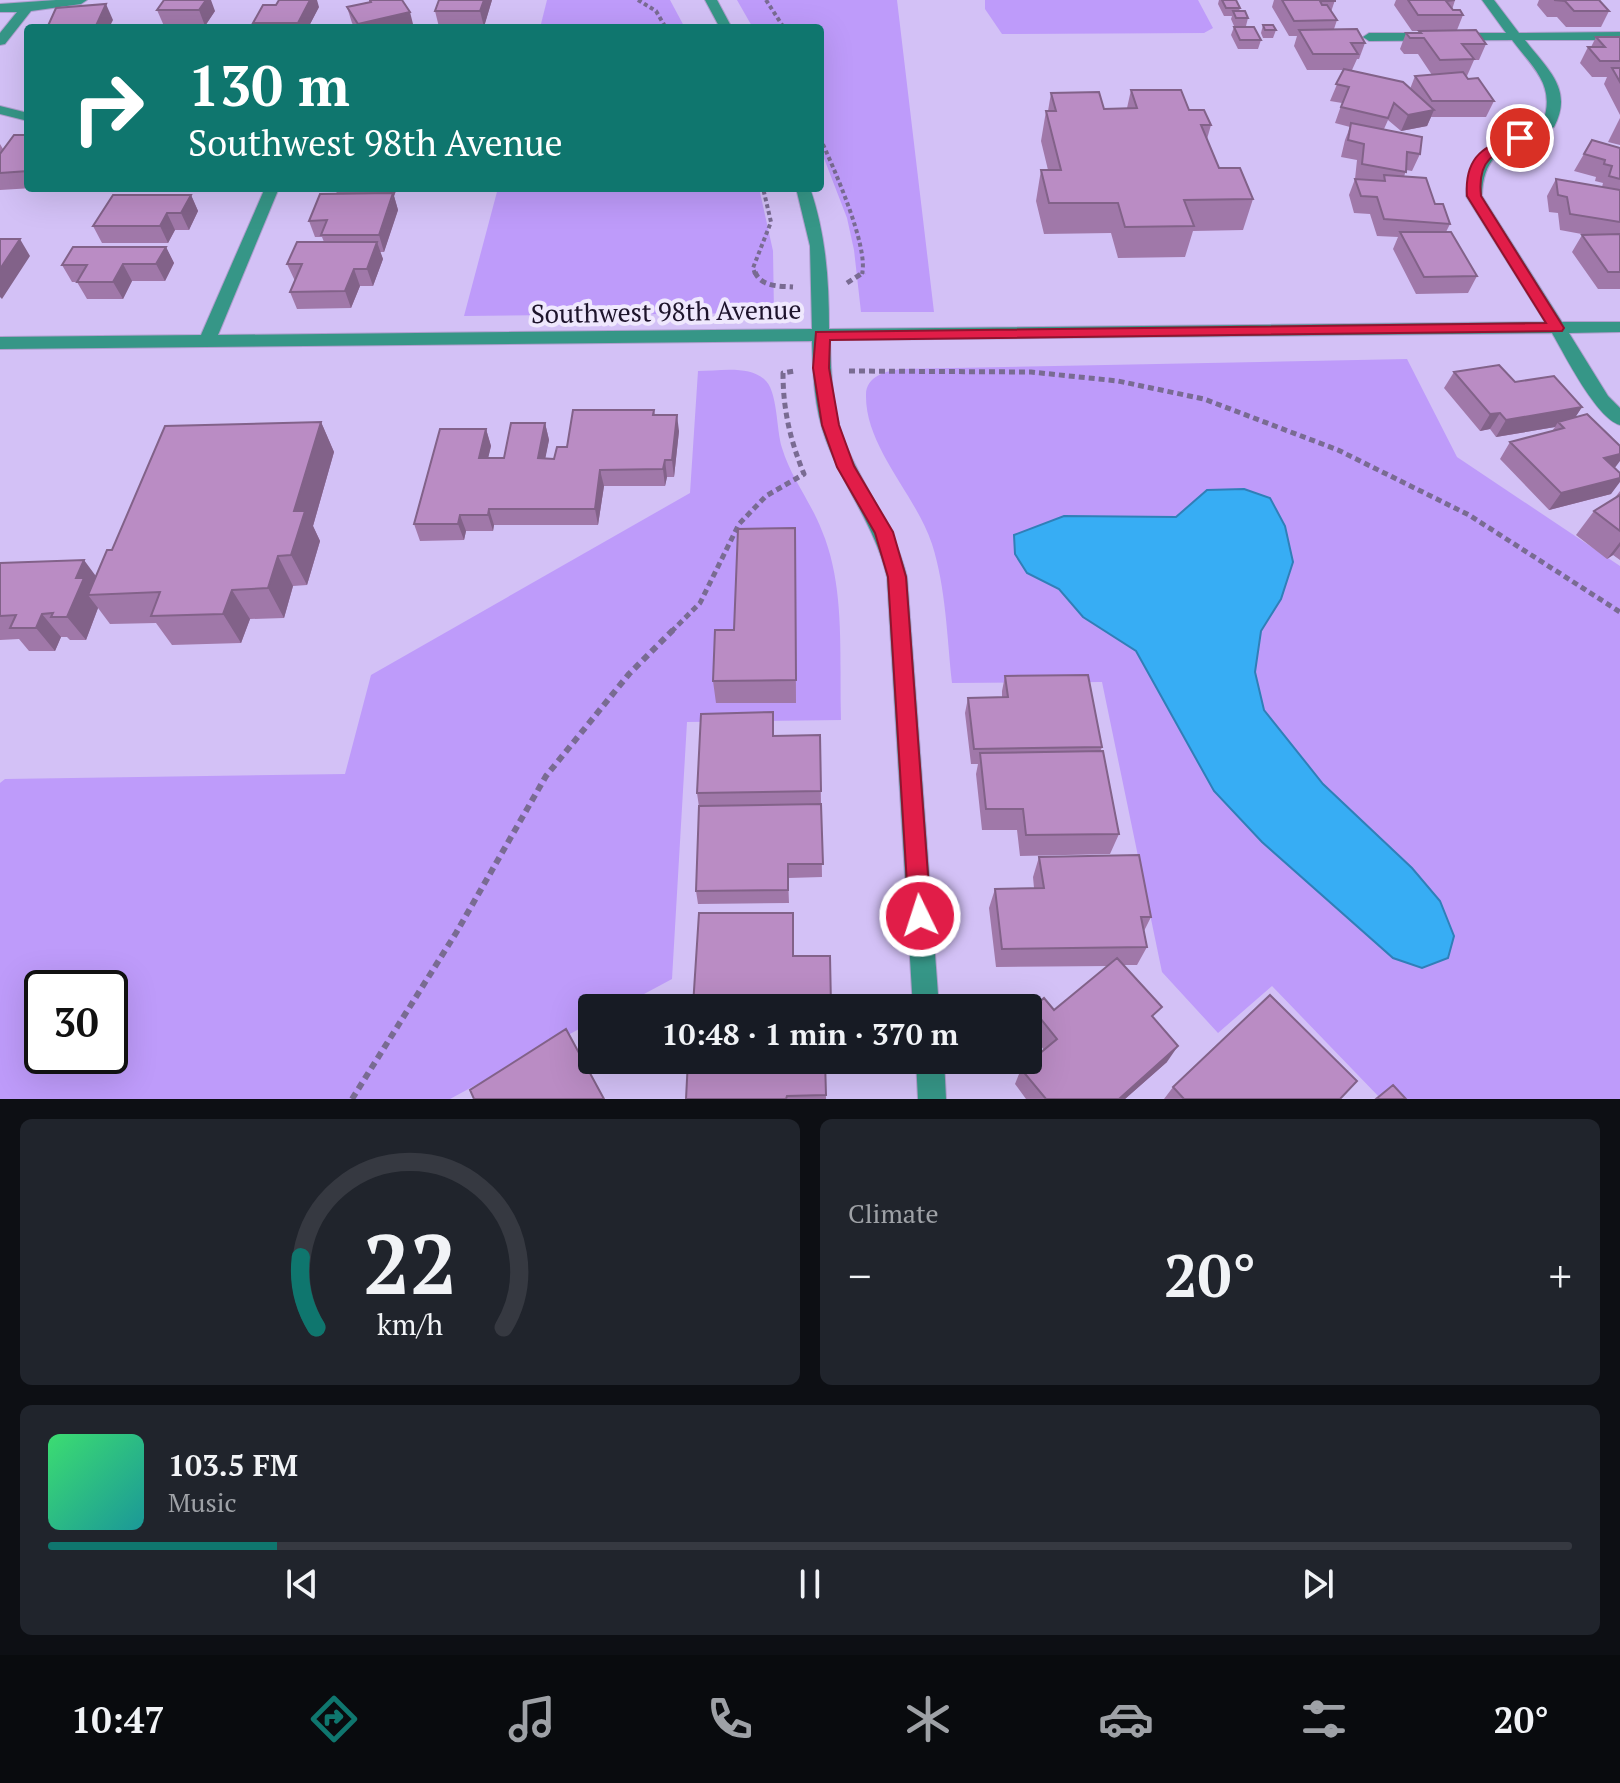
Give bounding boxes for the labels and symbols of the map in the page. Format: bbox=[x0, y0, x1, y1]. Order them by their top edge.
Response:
pin bbox=[1486, 104, 1554, 172]
street label: Southwest 98th Avenue bbox=[530, 292, 802, 330]
position arrow bbox=[878, 874, 962, 958]
speed limit sign: 30 bbox=[24, 970, 128, 1074]

